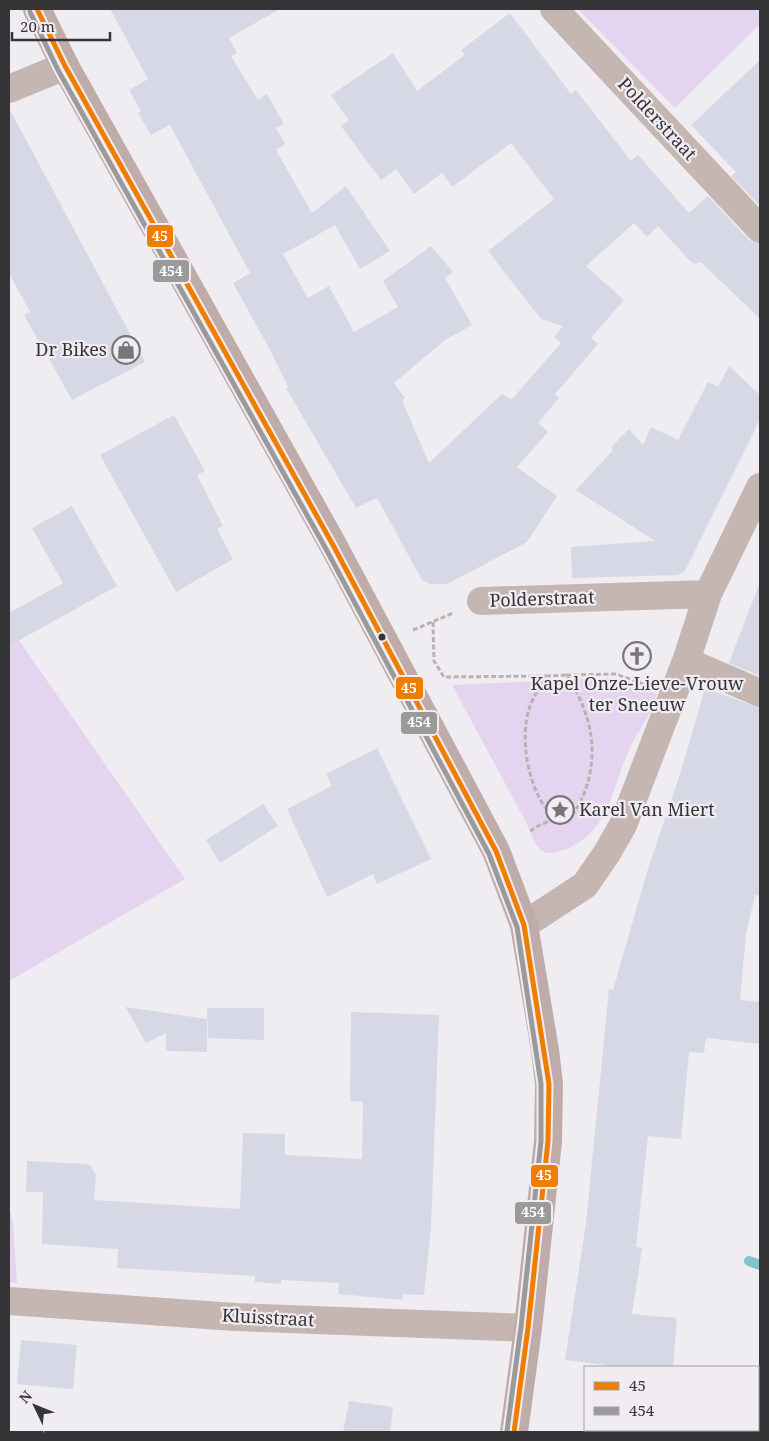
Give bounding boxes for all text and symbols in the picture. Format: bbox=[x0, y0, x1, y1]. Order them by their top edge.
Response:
scale bar bbox=[12, 10, 110, 42]
text: 20 m bbox=[20, 16, 55, 36]
street label: Polderstraat bbox=[613, 72, 702, 165]
line badge: 45 bbox=[146, 224, 174, 248]
text: 45 bbox=[152, 226, 168, 245]
line badge: 454 bbox=[152, 259, 190, 283]
text: 454 bbox=[159, 261, 183, 280]
shop icon: Dr Bikes bbox=[111, 335, 141, 365]
place label: Dr Bikes bbox=[35, 337, 107, 361]
street label: Polderstraat bbox=[489, 584, 595, 612]
unlabelled marker bbox=[377, 632, 387, 642]
church icon: Kapel Onze-Lieve-Vrouw ter Sneeuw bbox=[622, 641, 652, 671]
place label: Kapel Onze-Lieve-Vrouw ter Sneeuw bbox=[530, 671, 744, 716]
line badge: 45 bbox=[395, 676, 424, 700]
text: 45 bbox=[401, 678, 417, 697]
line badge: 454 bbox=[400, 711, 438, 735]
text: 454 bbox=[407, 712, 431, 731]
place icon: Karel Van Miert bbox=[545, 795, 575, 825]
place label: Karel Van Miert bbox=[579, 797, 715, 821]
line badge: 45 bbox=[530, 1164, 559, 1188]
text: 45 bbox=[536, 1165, 552, 1184]
line badge: 454 bbox=[514, 1201, 552, 1225]
text: 454 bbox=[521, 1202, 545, 1221]
street label: Kluisstraat bbox=[221, 1303, 315, 1331]
legend bbox=[584, 1366, 759, 1431]
text: 45 bbox=[629, 1375, 646, 1395]
north arrow bbox=[10, 1381, 60, 1431]
text: N bbox=[14, 1386, 36, 1407]
text: 454 bbox=[629, 1400, 655, 1420]

